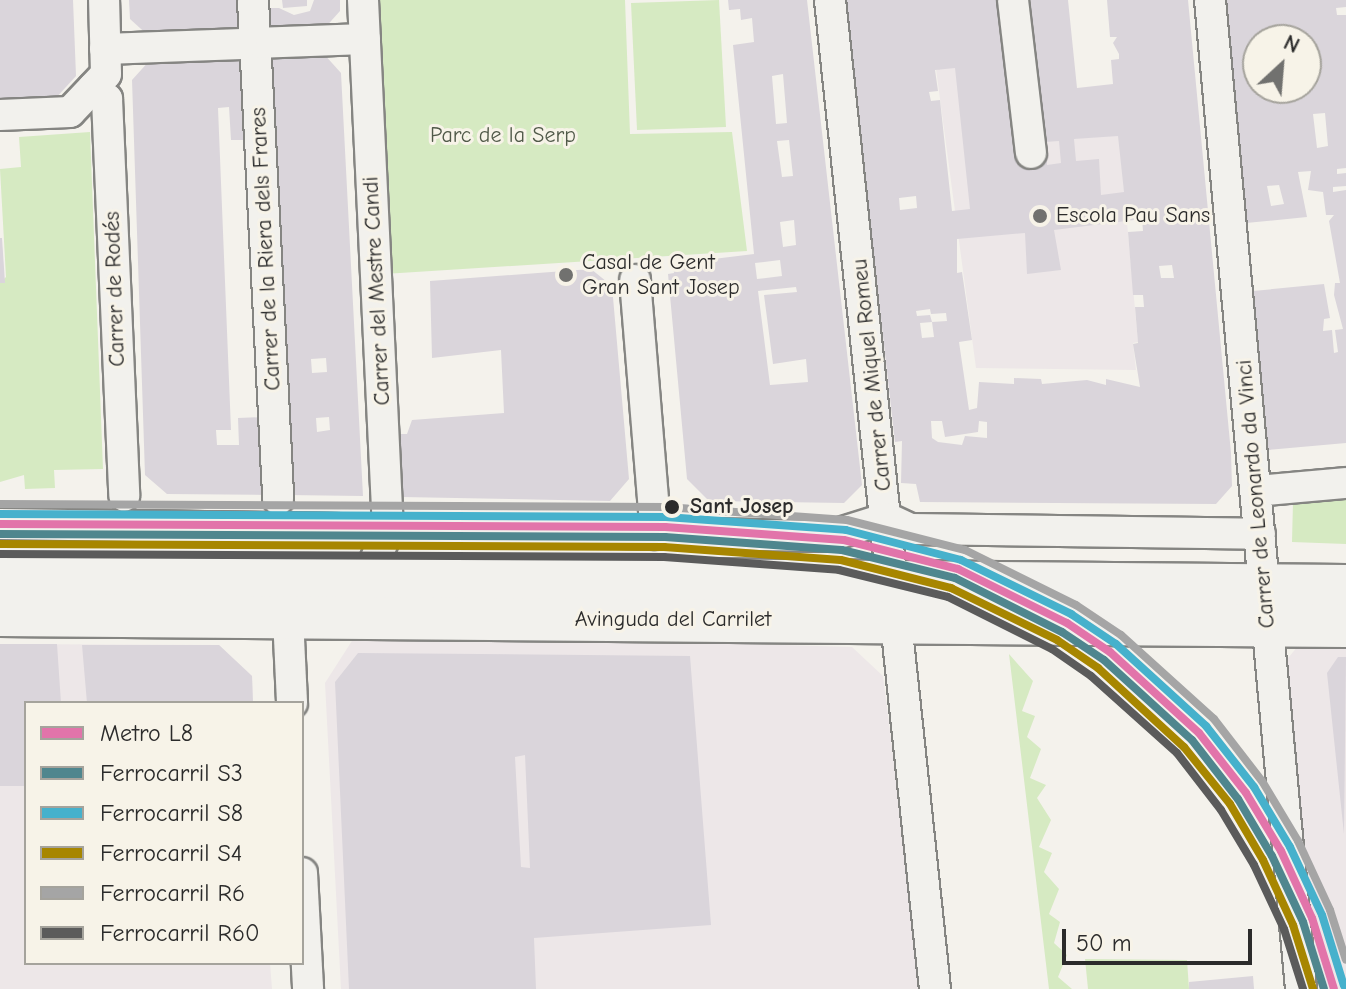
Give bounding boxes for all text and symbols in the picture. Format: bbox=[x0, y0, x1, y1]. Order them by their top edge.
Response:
north arrow bbox=[1242, 24, 1322, 104]
text: N bbox=[1279, 29, 1304, 59]
street label: Carrer de la Riera dels Frares bbox=[245, 107, 287, 391]
park label: Parc de la Serp bbox=[430, 123, 576, 149]
street label: Carrer del Mestre Candi bbox=[358, 176, 396, 406]
place label: Escola Pau Sans bbox=[1056, 203, 1210, 229]
marker: Escola Pau Sans bbox=[1031, 207, 1049, 225]
street label: Carrer de Rodés bbox=[99, 211, 131, 367]
place label: Casal de Gent Gran Sant Josep bbox=[582, 249, 740, 300]
street label: Carrer de Miquel Romeu bbox=[847, 258, 897, 492]
marker: Casal de Gent Gran Sant Josep bbox=[557, 266, 575, 284]
street label: Carrer de Leonardo da Vinci bbox=[1231, 359, 1281, 629]
place label: Sant Josep bbox=[690, 494, 794, 520]
marker: Sant Josep bbox=[661, 496, 683, 518]
street label: Avinguda del Carrilet bbox=[575, 607, 771, 633]
legend bbox=[24, 701, 304, 965]
text: Metro L8 bbox=[100, 719, 193, 747]
text: Ferrocarril S3 bbox=[100, 759, 243, 787]
text: Ferrocarril S8 bbox=[100, 799, 243, 827]
text: Ferrocarril S4 bbox=[100, 839, 242, 867]
text: Ferrocarril R6 bbox=[100, 879, 245, 907]
scale bar bbox=[1066, 913, 1256, 963]
text: Ferrocarril R60 bbox=[100, 919, 260, 947]
text: 50 m bbox=[1076, 929, 1132, 957]

